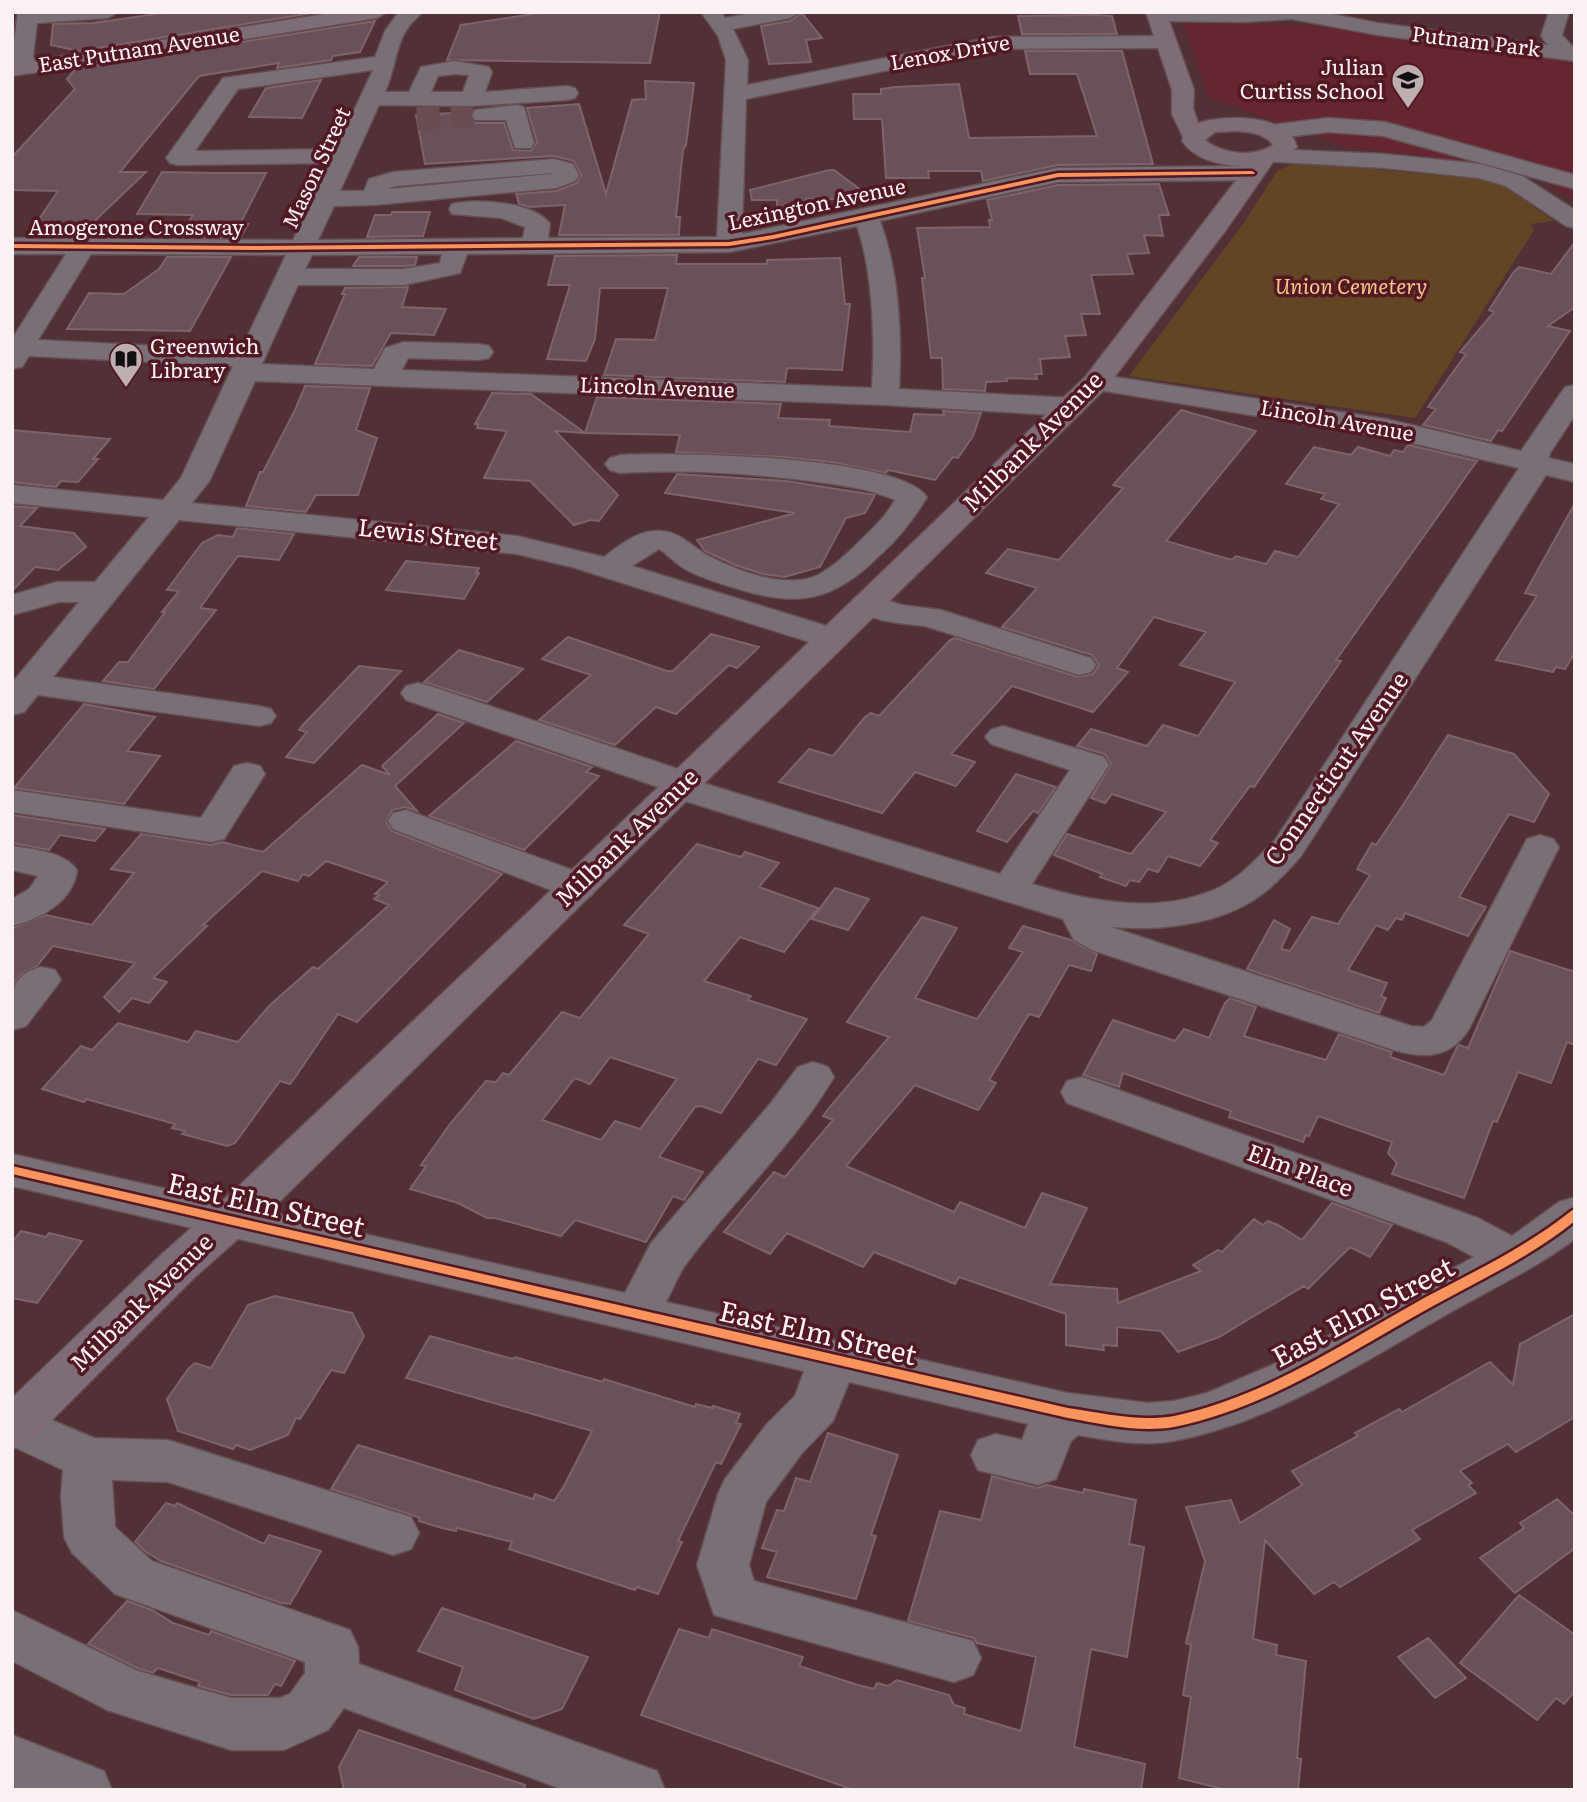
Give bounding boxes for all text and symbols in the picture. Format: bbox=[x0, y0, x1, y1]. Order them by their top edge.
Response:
street label: East Putnam Avenue bbox=[36, 16, 241, 79]
street label: Putnam Park bbox=[1410, 16, 1542, 63]
street label: Lenox Drive bbox=[887, 25, 1012, 76]
place label: Julian Curtiss School bbox=[1240, 50, 1384, 105]
school or university icon: Julian Curtiss School bbox=[1389, 61, 1427, 110]
street label: Mason Street bbox=[273, 100, 357, 233]
street label: Lexington Avenue bbox=[725, 169, 908, 237]
street label: Amogerone Crossway bbox=[28, 210, 245, 241]
park label: Union Cemetery bbox=[1275, 269, 1427, 300]
place label: Greenwich Library bbox=[150, 329, 260, 384]
library icon: Greenwich Library bbox=[107, 340, 145, 389]
street label: Milbank Avenue bbox=[953, 362, 1110, 519]
street label: Lincoln Avenue bbox=[579, 367, 735, 404]
street label: Lincoln Avenue bbox=[1258, 390, 1417, 447]
street label: Lewis Street bbox=[357, 508, 500, 557]
street label: Connecticut Avenue bbox=[1255, 664, 1415, 872]
street label: Milbank Avenue bbox=[546, 759, 705, 914]
street label: Elm Place bbox=[1243, 1133, 1359, 1204]
street label: East Elm Street bbox=[163, 1160, 370, 1246]
street label: Milbank Avenue bbox=[61, 1224, 220, 1379]
street label: East Elm Street bbox=[1263, 1244, 1462, 1376]
street label: East Elm Street bbox=[715, 1288, 922, 1374]

